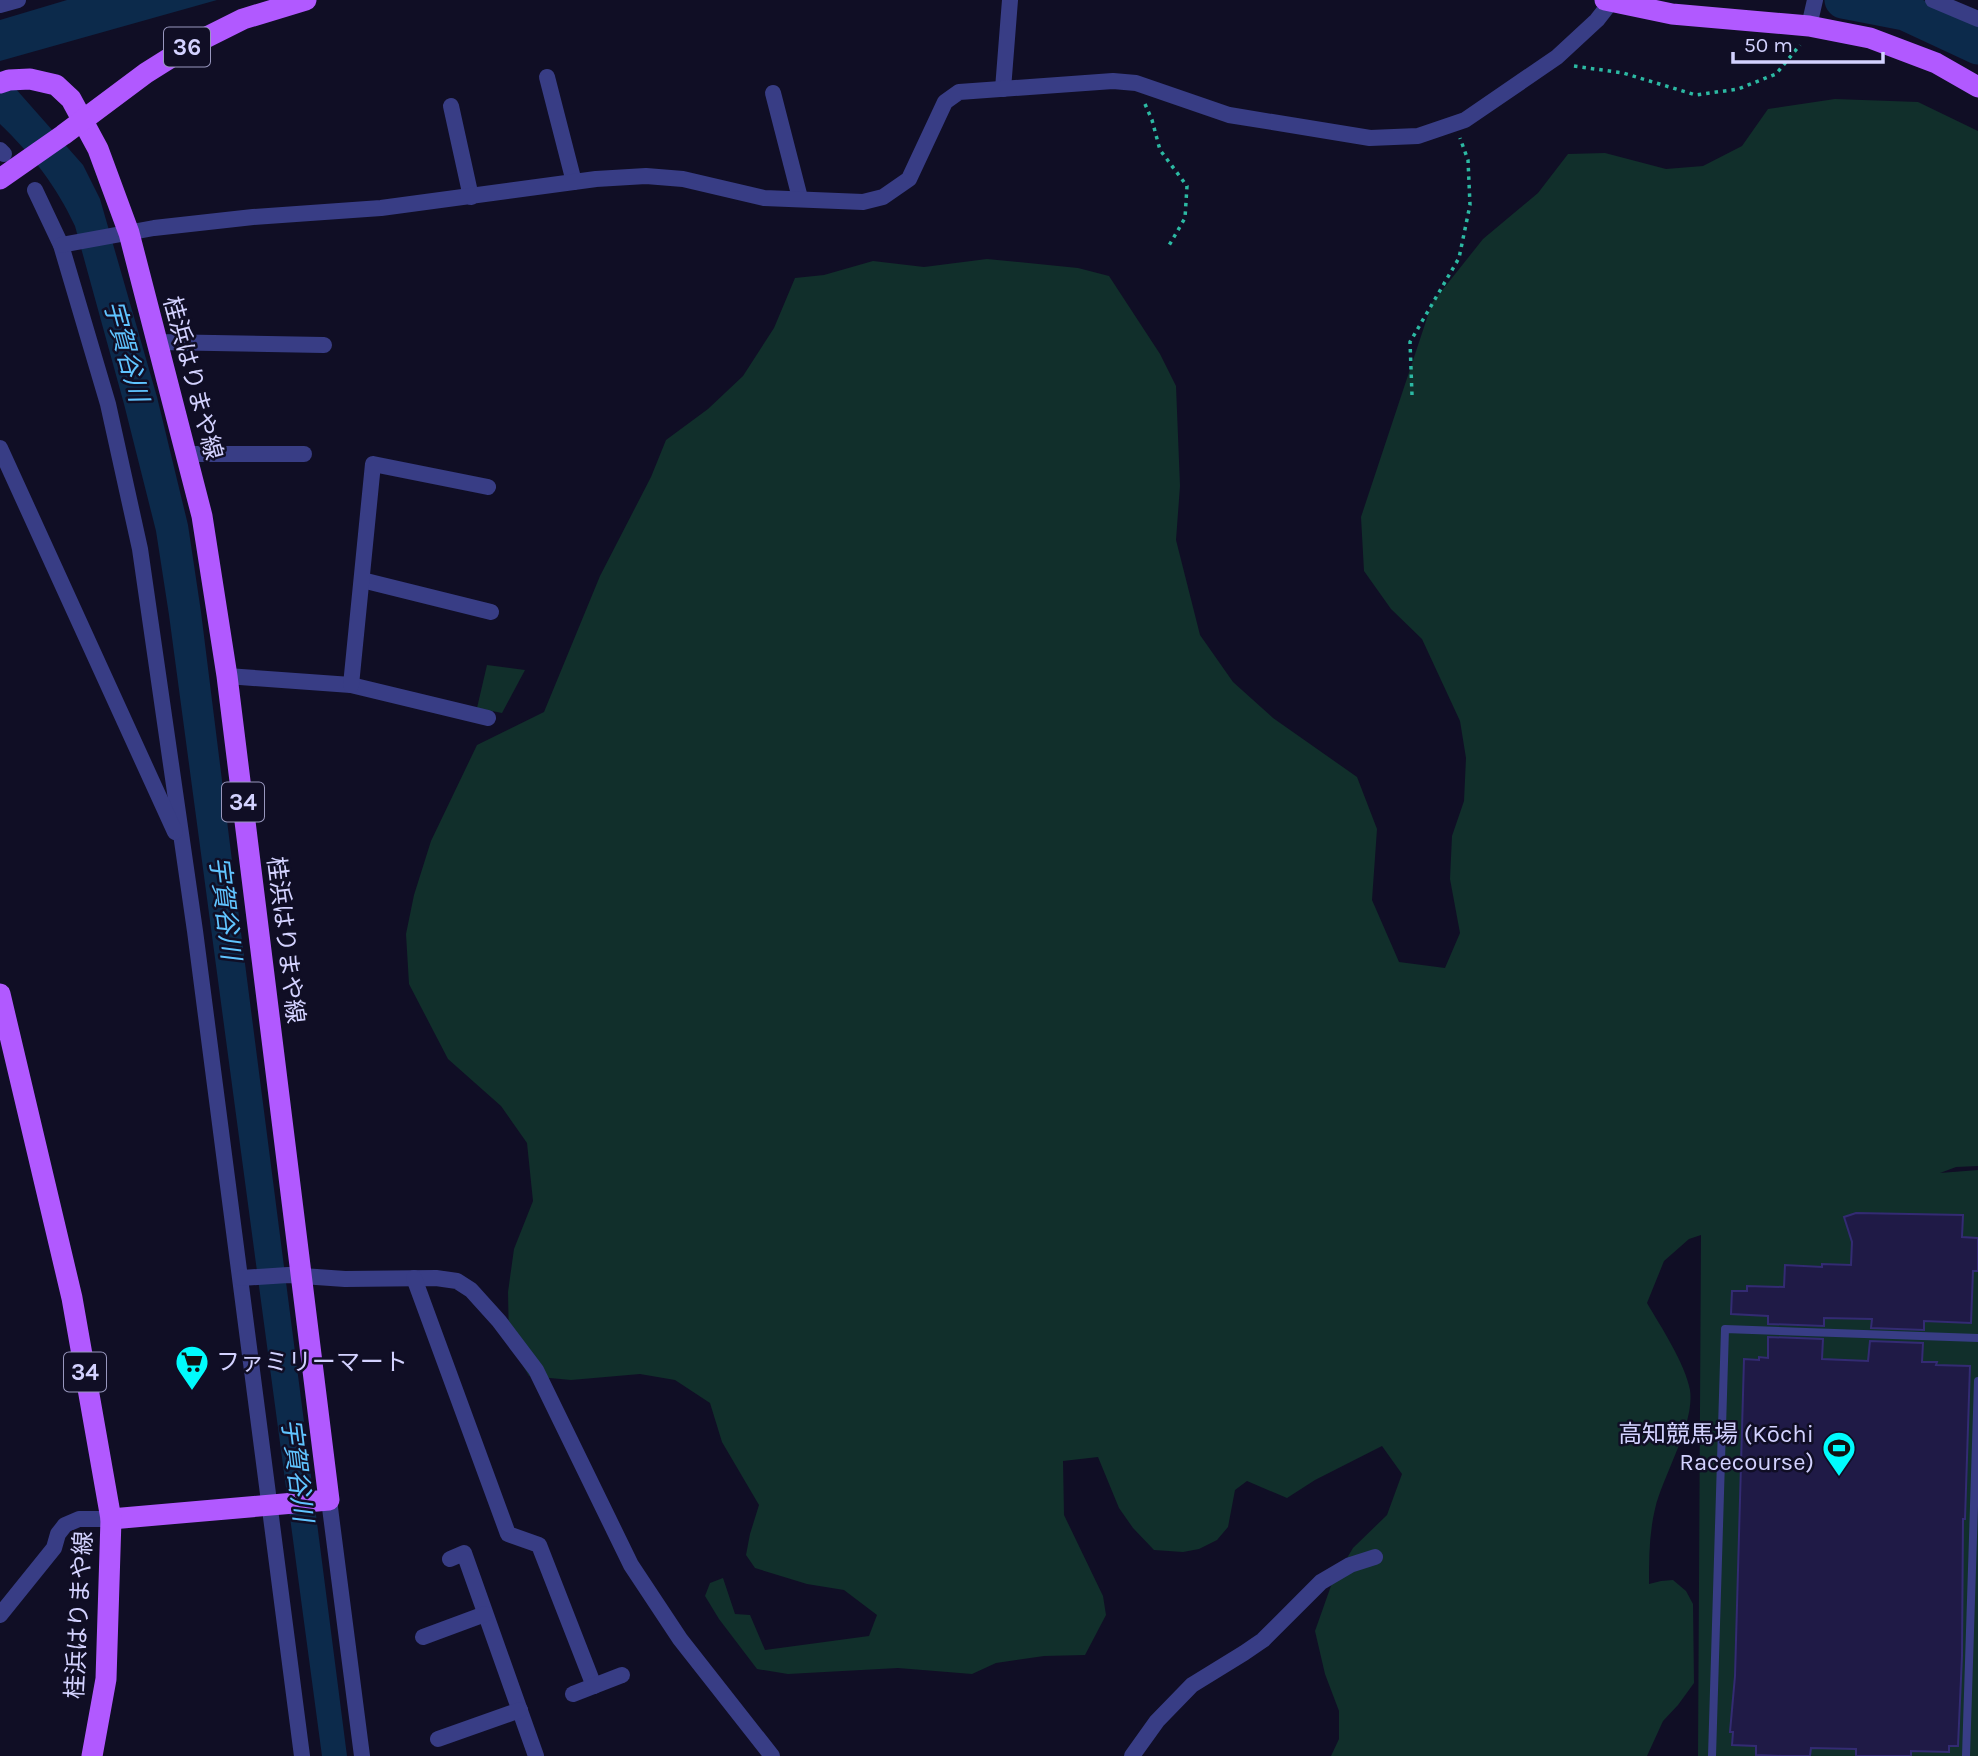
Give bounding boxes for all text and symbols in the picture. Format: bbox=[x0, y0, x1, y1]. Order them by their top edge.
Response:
scale bar bbox=[1733, 21, 1884, 65]
road number: 36 bbox=[164, 28, 210, 66]
text: 50 m bbox=[1744, 33, 1793, 57]
street label: 桂浜はりまや線 bbox=[158, 293, 228, 463]
water label: 宇賀谷川 bbox=[98, 297, 155, 408]
road number: 34 bbox=[222, 782, 264, 822]
water label: 宇賀谷川 bbox=[203, 854, 247, 964]
street label: 桂浜はりまや線 bbox=[262, 855, 310, 1025]
supermarket icon: ファミリーマート bbox=[173, 1343, 211, 1392]
place label: ファミリーマート bbox=[216, 1348, 408, 1376]
road number: 34 bbox=[64, 1352, 106, 1392]
water label: 宇賀谷川 bbox=[275, 1416, 319, 1526]
place label: 高知競馬場 (Kōchi Racecourse) bbox=[1618, 1420, 1814, 1476]
sports icon: 高知競馬場 (Kōchi Racecourse) bbox=[1820, 1429, 1858, 1478]
street label: 桂浜はりまや線 bbox=[61, 1530, 97, 1700]

